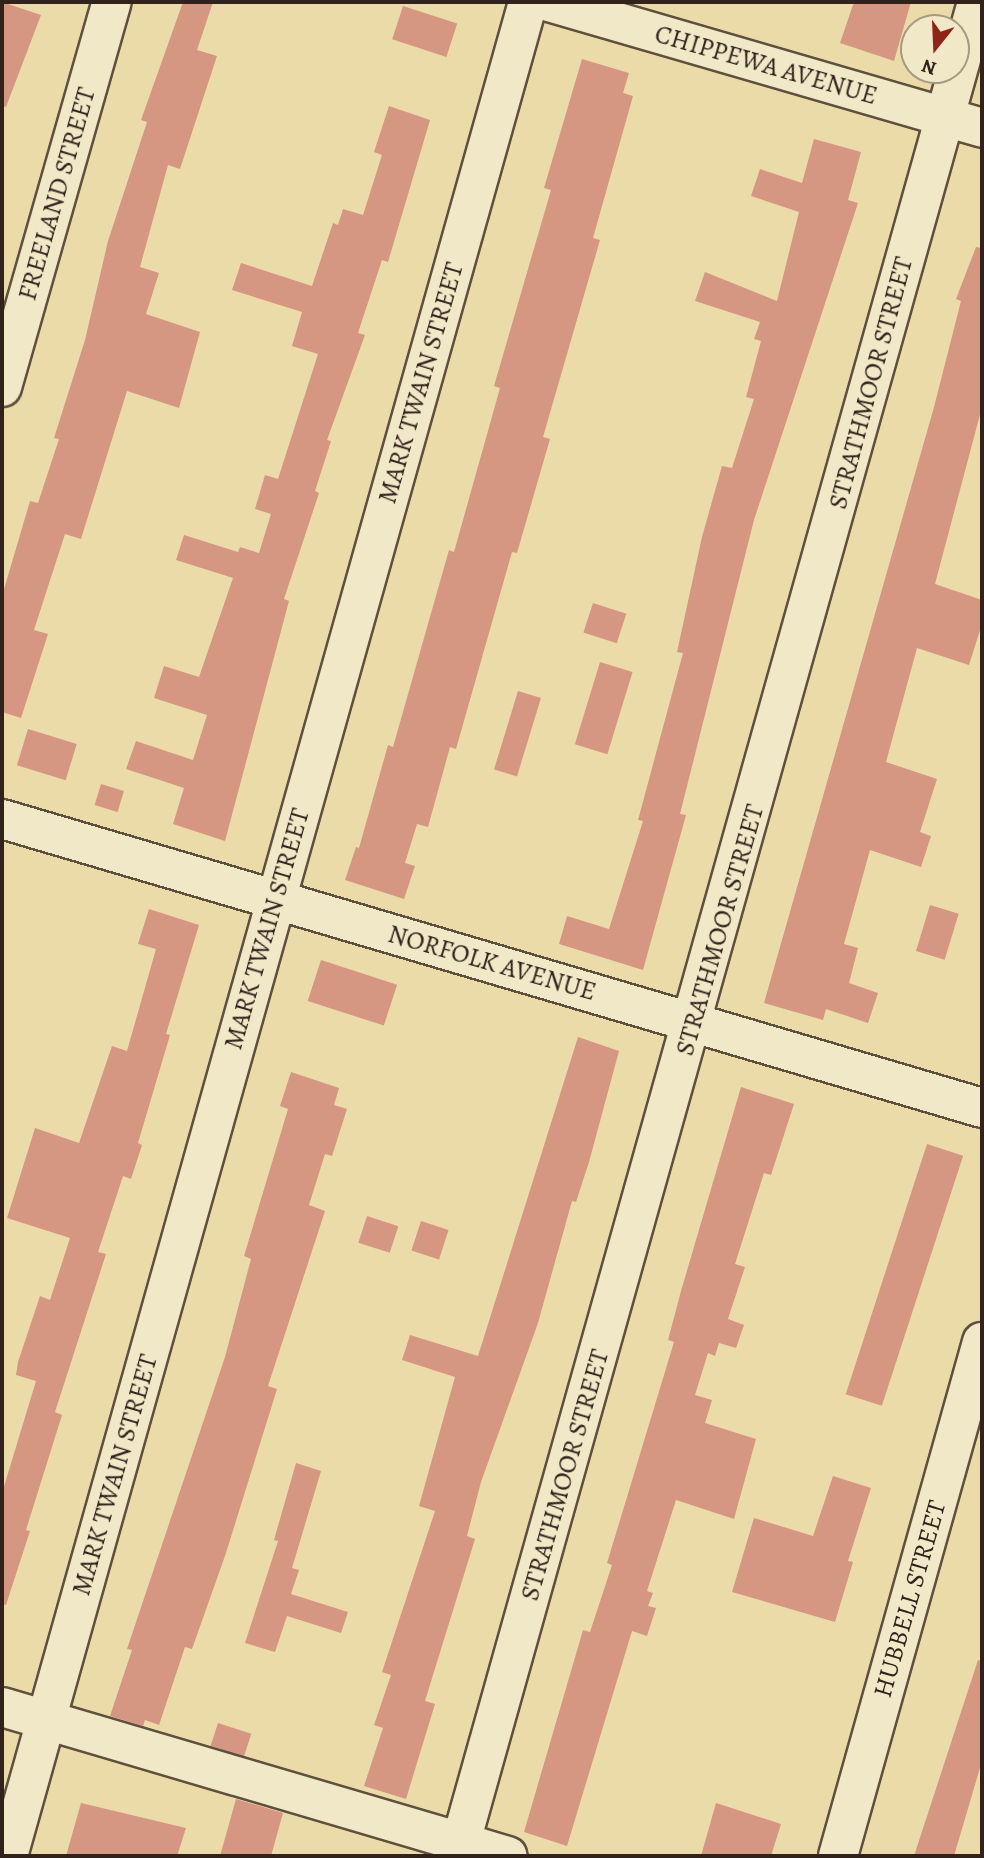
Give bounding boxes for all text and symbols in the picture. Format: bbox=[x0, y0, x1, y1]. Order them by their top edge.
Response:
north arrow bbox=[900, 14, 970, 84]
street label: CHIPPEWA AVENUE bbox=[651, 18, 881, 112]
text: N bbox=[919, 53, 940, 82]
street label: FREELAND STREET bbox=[12, 84, 102, 304]
street label: STRATHMOOR STREET bbox=[822, 254, 920, 512]
street label: MARK TWAIN STREET bbox=[372, 259, 470, 507]
street label: STRATHMOOR STREET bbox=[669, 801, 771, 1059]
street label: MARK TWAIN STREET bbox=[218, 805, 316, 1053]
street label: NORFOLK AVENUE bbox=[384, 918, 600, 1008]
street label: STRATHMOOR STREET bbox=[514, 1346, 616, 1604]
street label: MARK TWAIN STREET bbox=[66, 1351, 164, 1599]
street label: HUBBELL STREET bbox=[867, 1497, 953, 1701]

